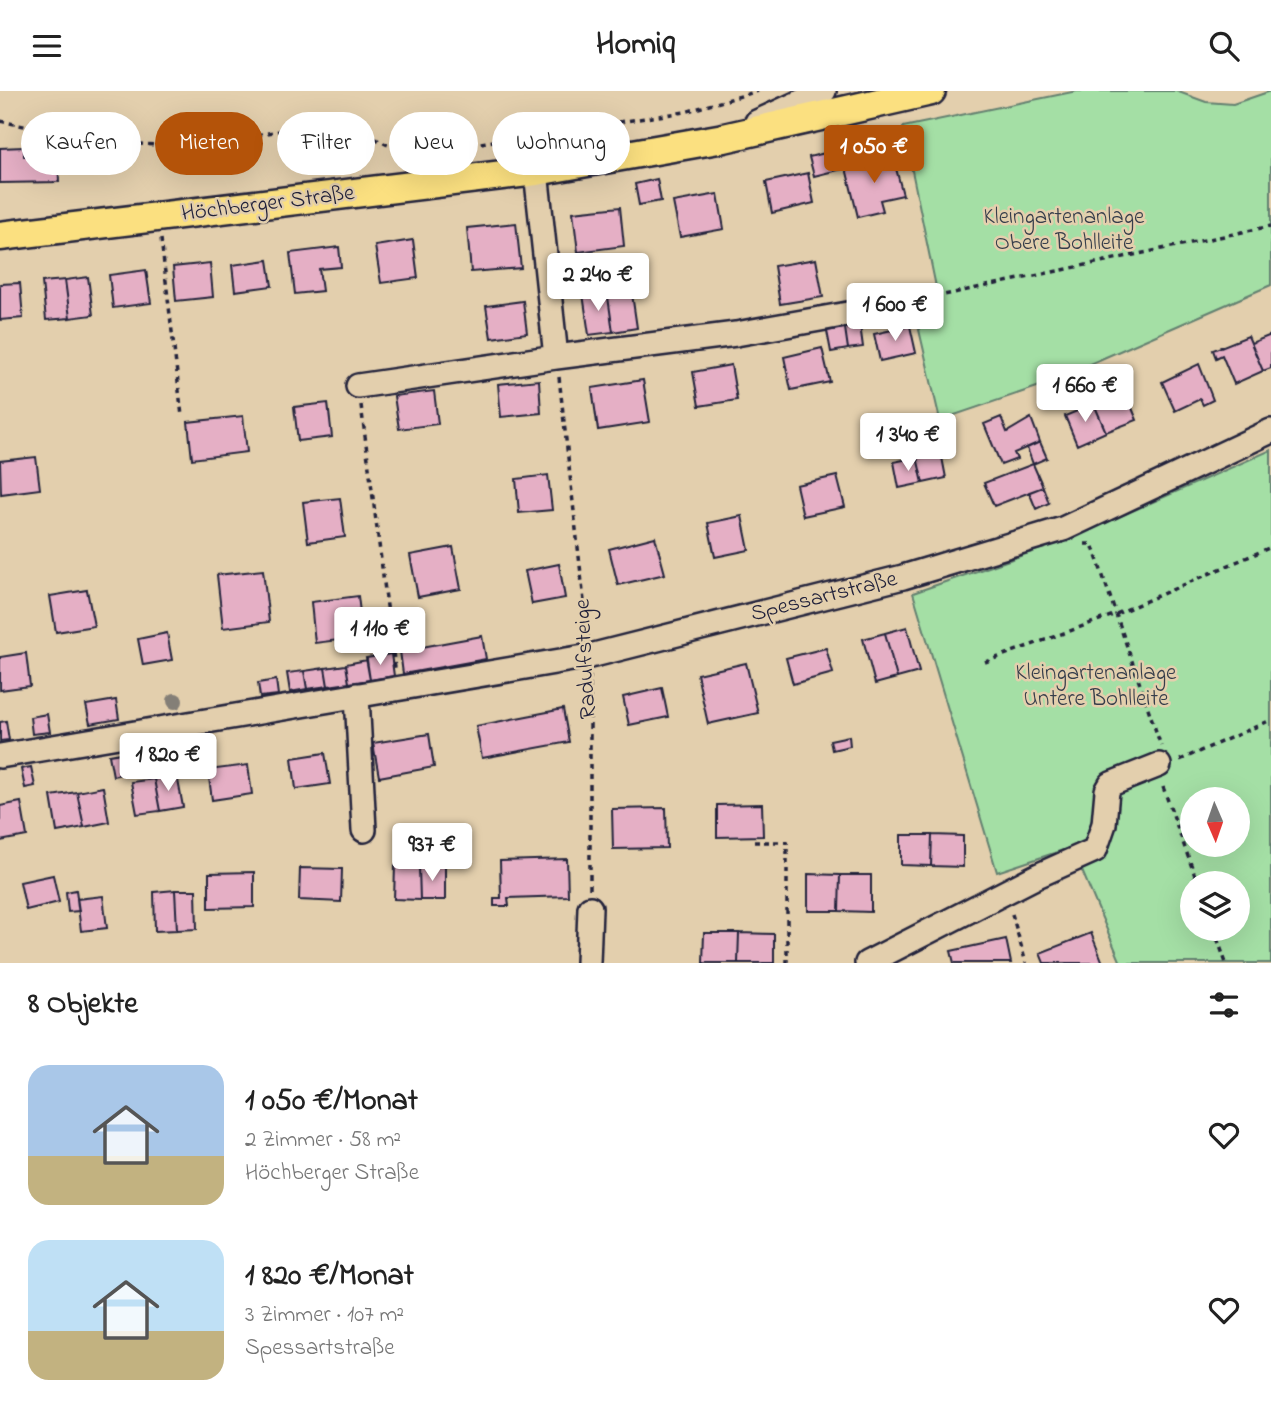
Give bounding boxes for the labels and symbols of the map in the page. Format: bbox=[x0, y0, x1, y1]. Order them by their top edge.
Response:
pin: 1 050 € bbox=[809, 125, 939, 185]
street label: Höchberger Straße bbox=[180, 177, 357, 232]
park label: Kleingartenanlage Obere Bohlleite bbox=[984, 201, 1145, 260]
pin: 2 240 € bbox=[533, 253, 663, 313]
pin: 1 600 € bbox=[830, 283, 960, 343]
pin: 1 660 € bbox=[1020, 365, 1150, 424]
pin: 1 340 € bbox=[843, 413, 973, 473]
street label: Spessartstraße bbox=[747, 563, 901, 631]
street label: Radulfsteige bbox=[566, 597, 607, 720]
pin: 1 110 € bbox=[315, 607, 445, 667]
park label: Kleingartenanlage Untere Bohlleite bbox=[1016, 657, 1177, 716]
pin: 1 820 € bbox=[103, 733, 233, 793]
north arrow bbox=[1180, 787, 1250, 857]
pin: 937 € bbox=[383, 823, 481, 883]

